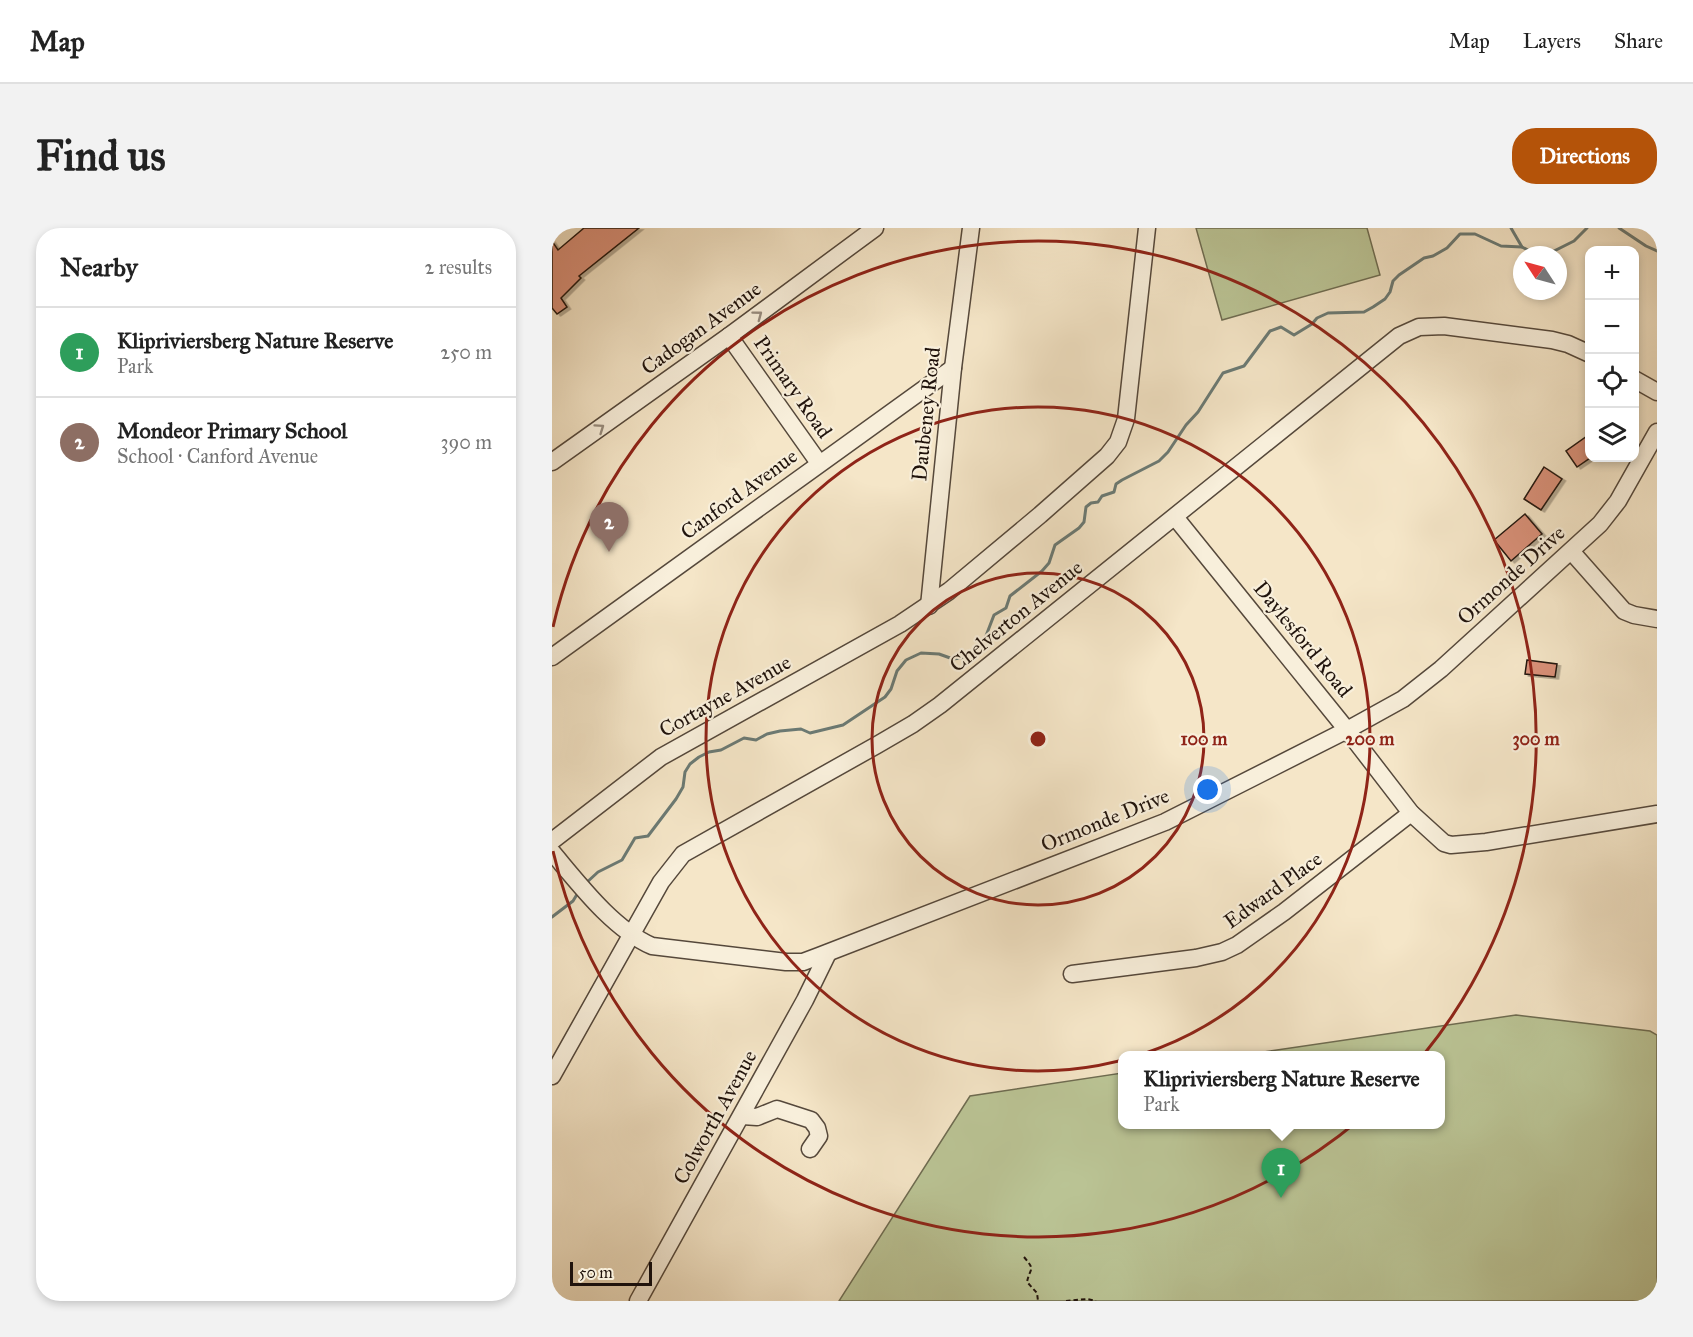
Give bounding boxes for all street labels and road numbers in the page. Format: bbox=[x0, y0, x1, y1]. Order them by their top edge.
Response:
street label: Cadogan Avenue bbox=[636, 276, 766, 380]
street label: Primary Road bbox=[748, 331, 838, 444]
street label: Daubeney Road bbox=[906, 345, 946, 482]
street label: Canford Avenue bbox=[676, 443, 803, 545]
street label: Ormonde Drive bbox=[1452, 520, 1570, 630]
street label: Chelverton Avenue bbox=[944, 554, 1088, 678]
street label: Daylesford Road bbox=[1248, 576, 1358, 703]
street label: Cortayne Avenue bbox=[655, 649, 796, 743]
street label: Ormonde Drive bbox=[1037, 782, 1173, 858]
street label: Edward Place bbox=[1219, 846, 1327, 934]
street label: Colworth Avenue bbox=[667, 1045, 763, 1189]

